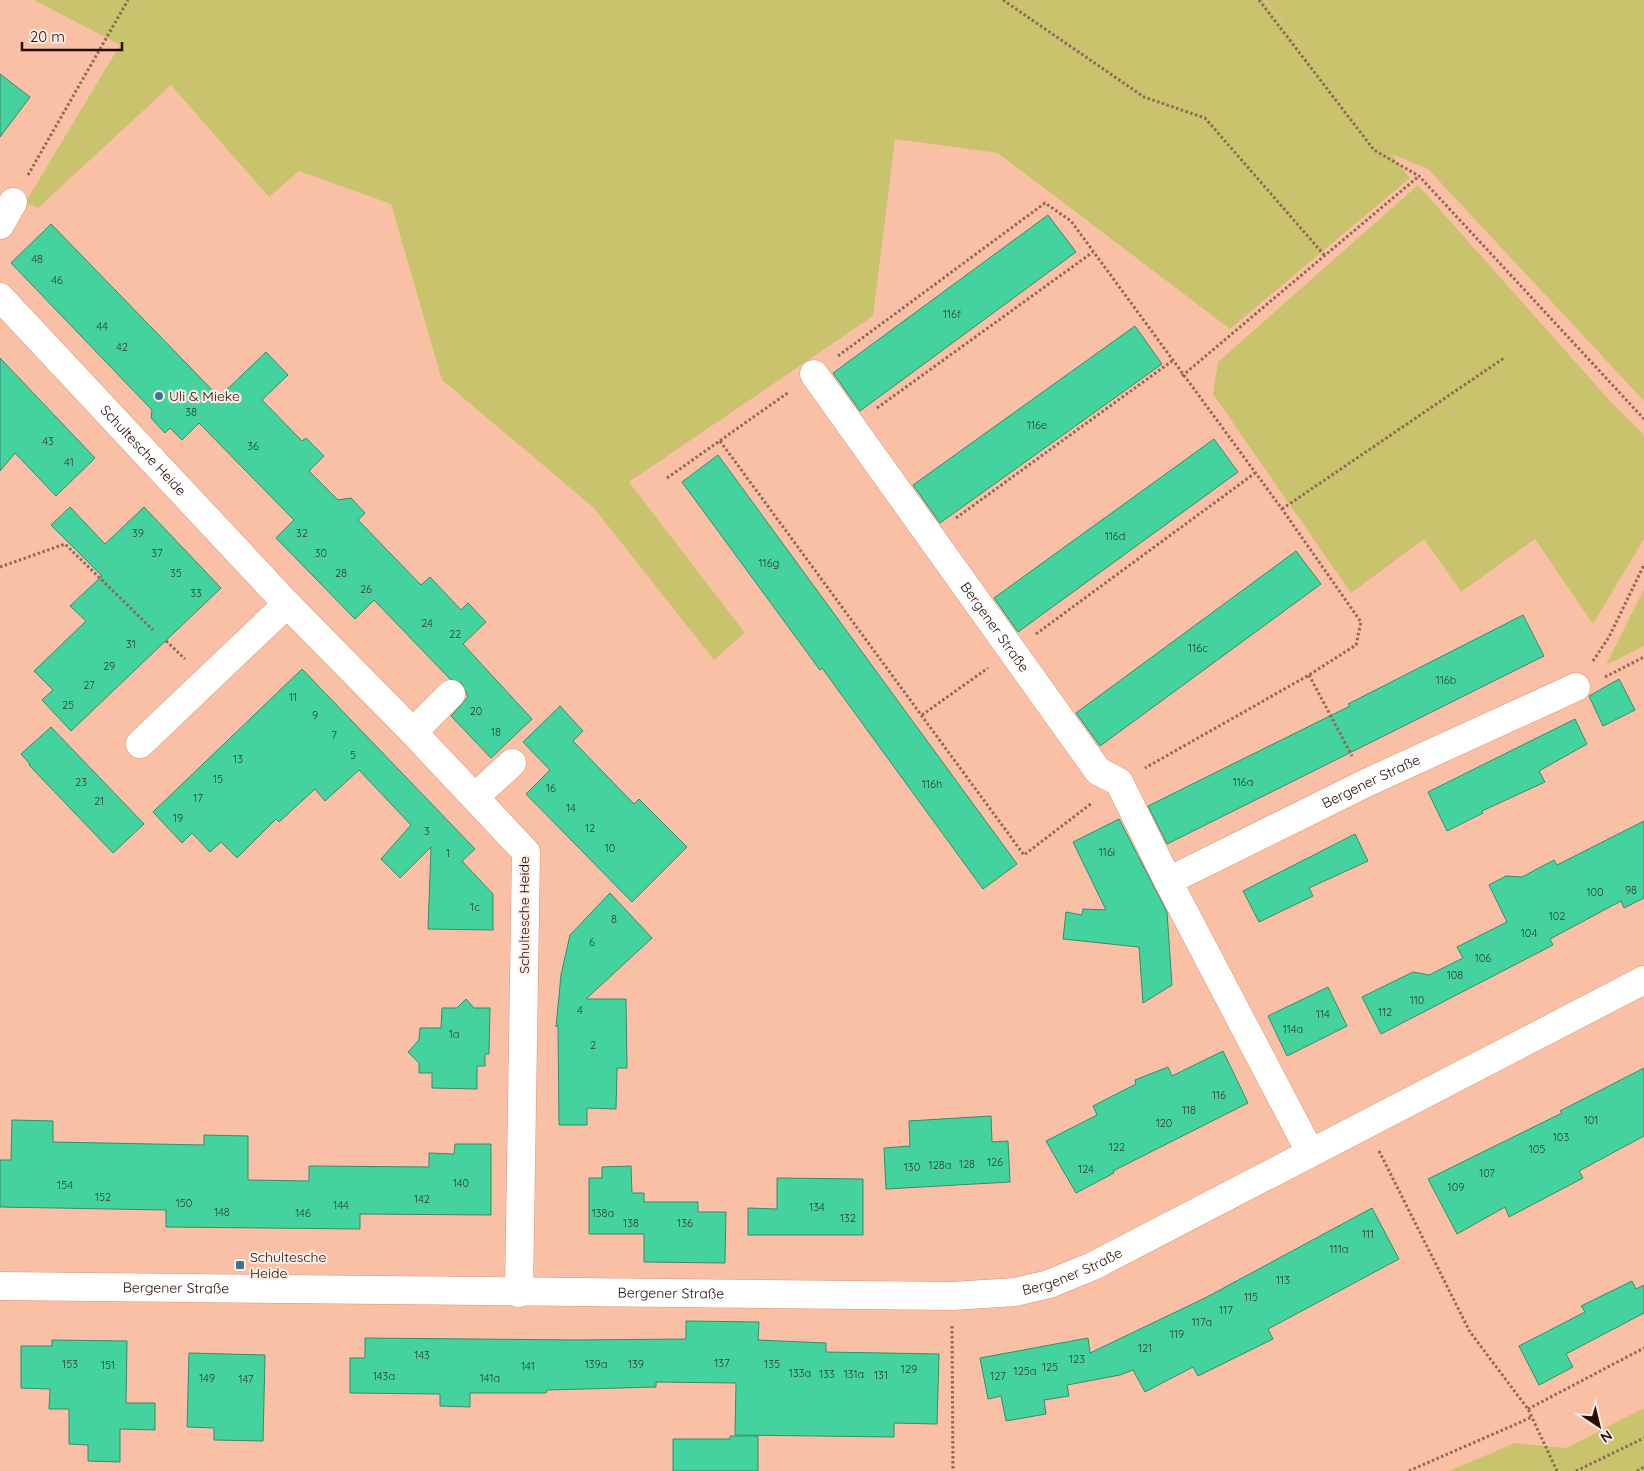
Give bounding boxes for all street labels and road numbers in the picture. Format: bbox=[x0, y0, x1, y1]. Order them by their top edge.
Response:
street label: Schultesche Heide bbox=[97, 401, 190, 500]
street label: Bergener Straße bbox=[957, 578, 1033, 676]
street label: Bergener Straße bbox=[1319, 750, 1423, 812]
street label: Schultesche Heide bbox=[515, 856, 533, 974]
street label: Bergener Straße bbox=[1020, 1243, 1125, 1299]
street label: Bergener Straße bbox=[123, 1278, 229, 1297]
street label: Bergener Straße bbox=[618, 1283, 724, 1303]

